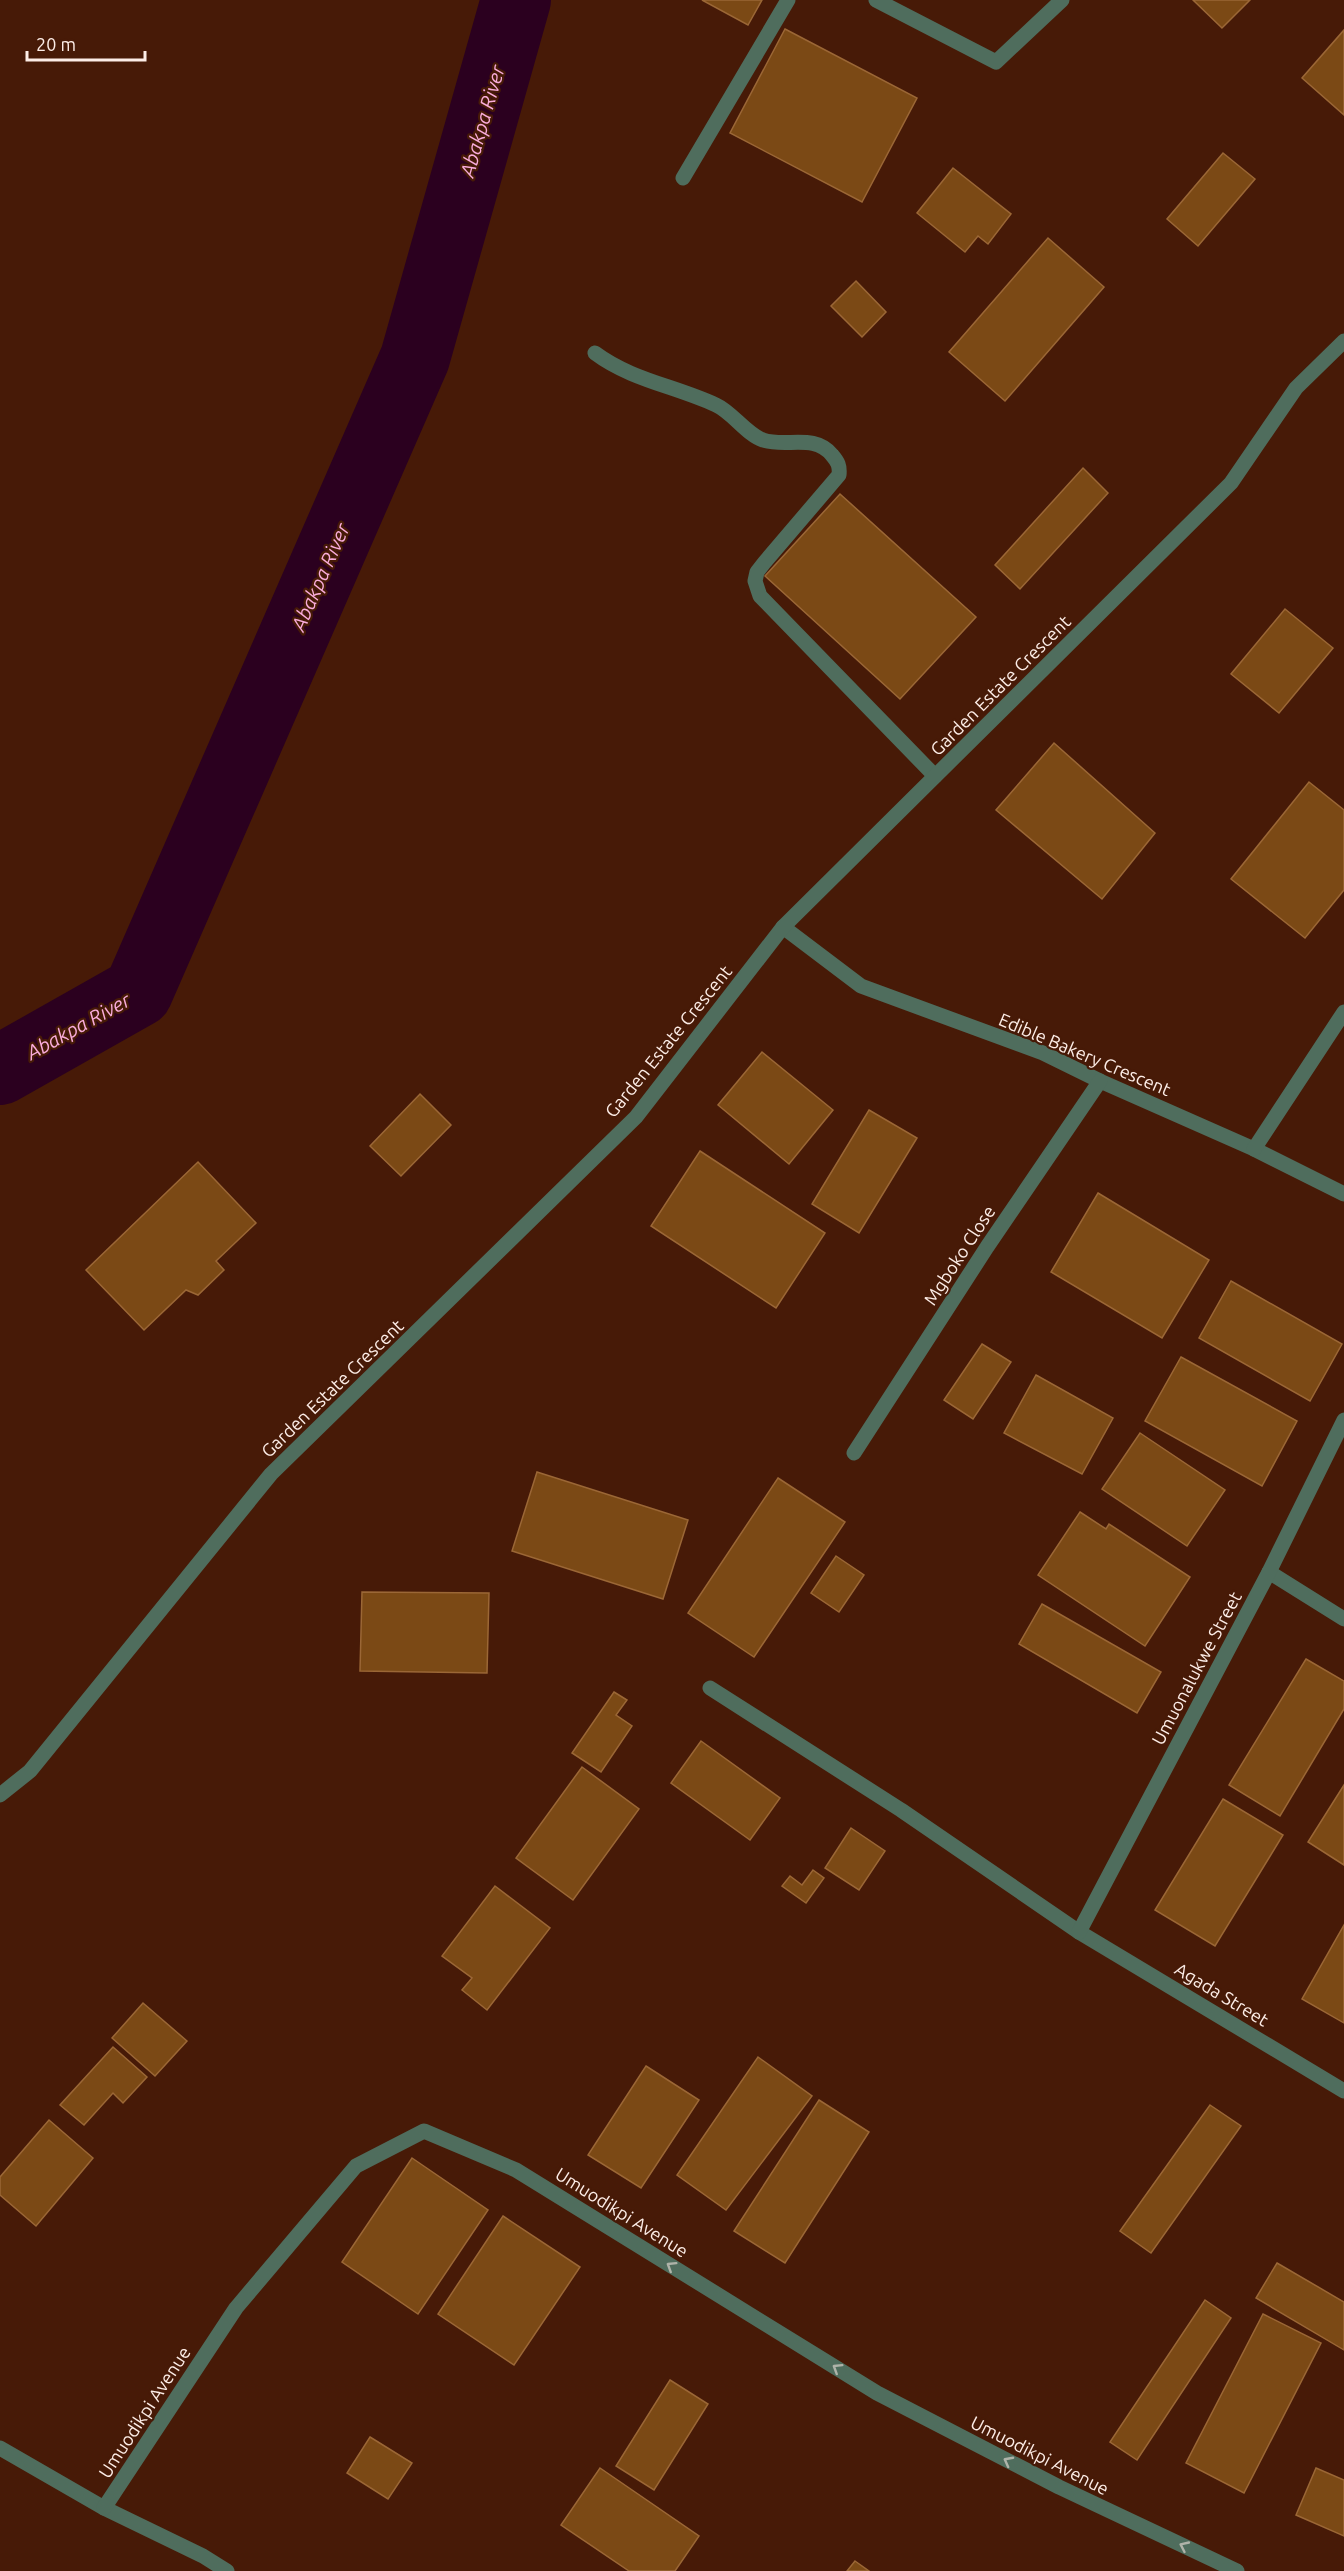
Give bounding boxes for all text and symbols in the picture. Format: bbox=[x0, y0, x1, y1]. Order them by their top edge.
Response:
scale bar bbox=[27, 24, 146, 62]
text: 20 m bbox=[36, 34, 76, 54]
water label: Abakpa River bbox=[455, 61, 509, 181]
water label: Abakpa River bbox=[286, 518, 355, 635]
street label: Garden Estate Crescent bbox=[926, 611, 1074, 759]
street label: Garden Estate Crescent bbox=[601, 961, 735, 1121]
water label: Abakpa River bbox=[21, 987, 135, 1065]
street label: Edible Bakery Crescent bbox=[996, 1009, 1174, 1099]
street label: Mgboko Close bbox=[919, 1202, 999, 1308]
street label: Garden Estate Crescent bbox=[257, 1315, 407, 1461]
street label: Umuonalukwe Street bbox=[1147, 1588, 1245, 1748]
street label: Agada Street bbox=[1172, 1958, 1272, 2030]
street label: Umuodikpi Avenue bbox=[552, 2163, 692, 2261]
one-way arrow bbox=[667, 2261, 677, 2273]
street label: Umuodikpi Avenue bbox=[94, 2343, 194, 2481]
one-way arrow bbox=[833, 2364, 843, 2376]
street label: Umuodikpi Avenue bbox=[968, 2412, 1112, 2498]
one-way arrow bbox=[1004, 2457, 1015, 2468]
one-way arrow bbox=[1179, 2542, 1190, 2554]

